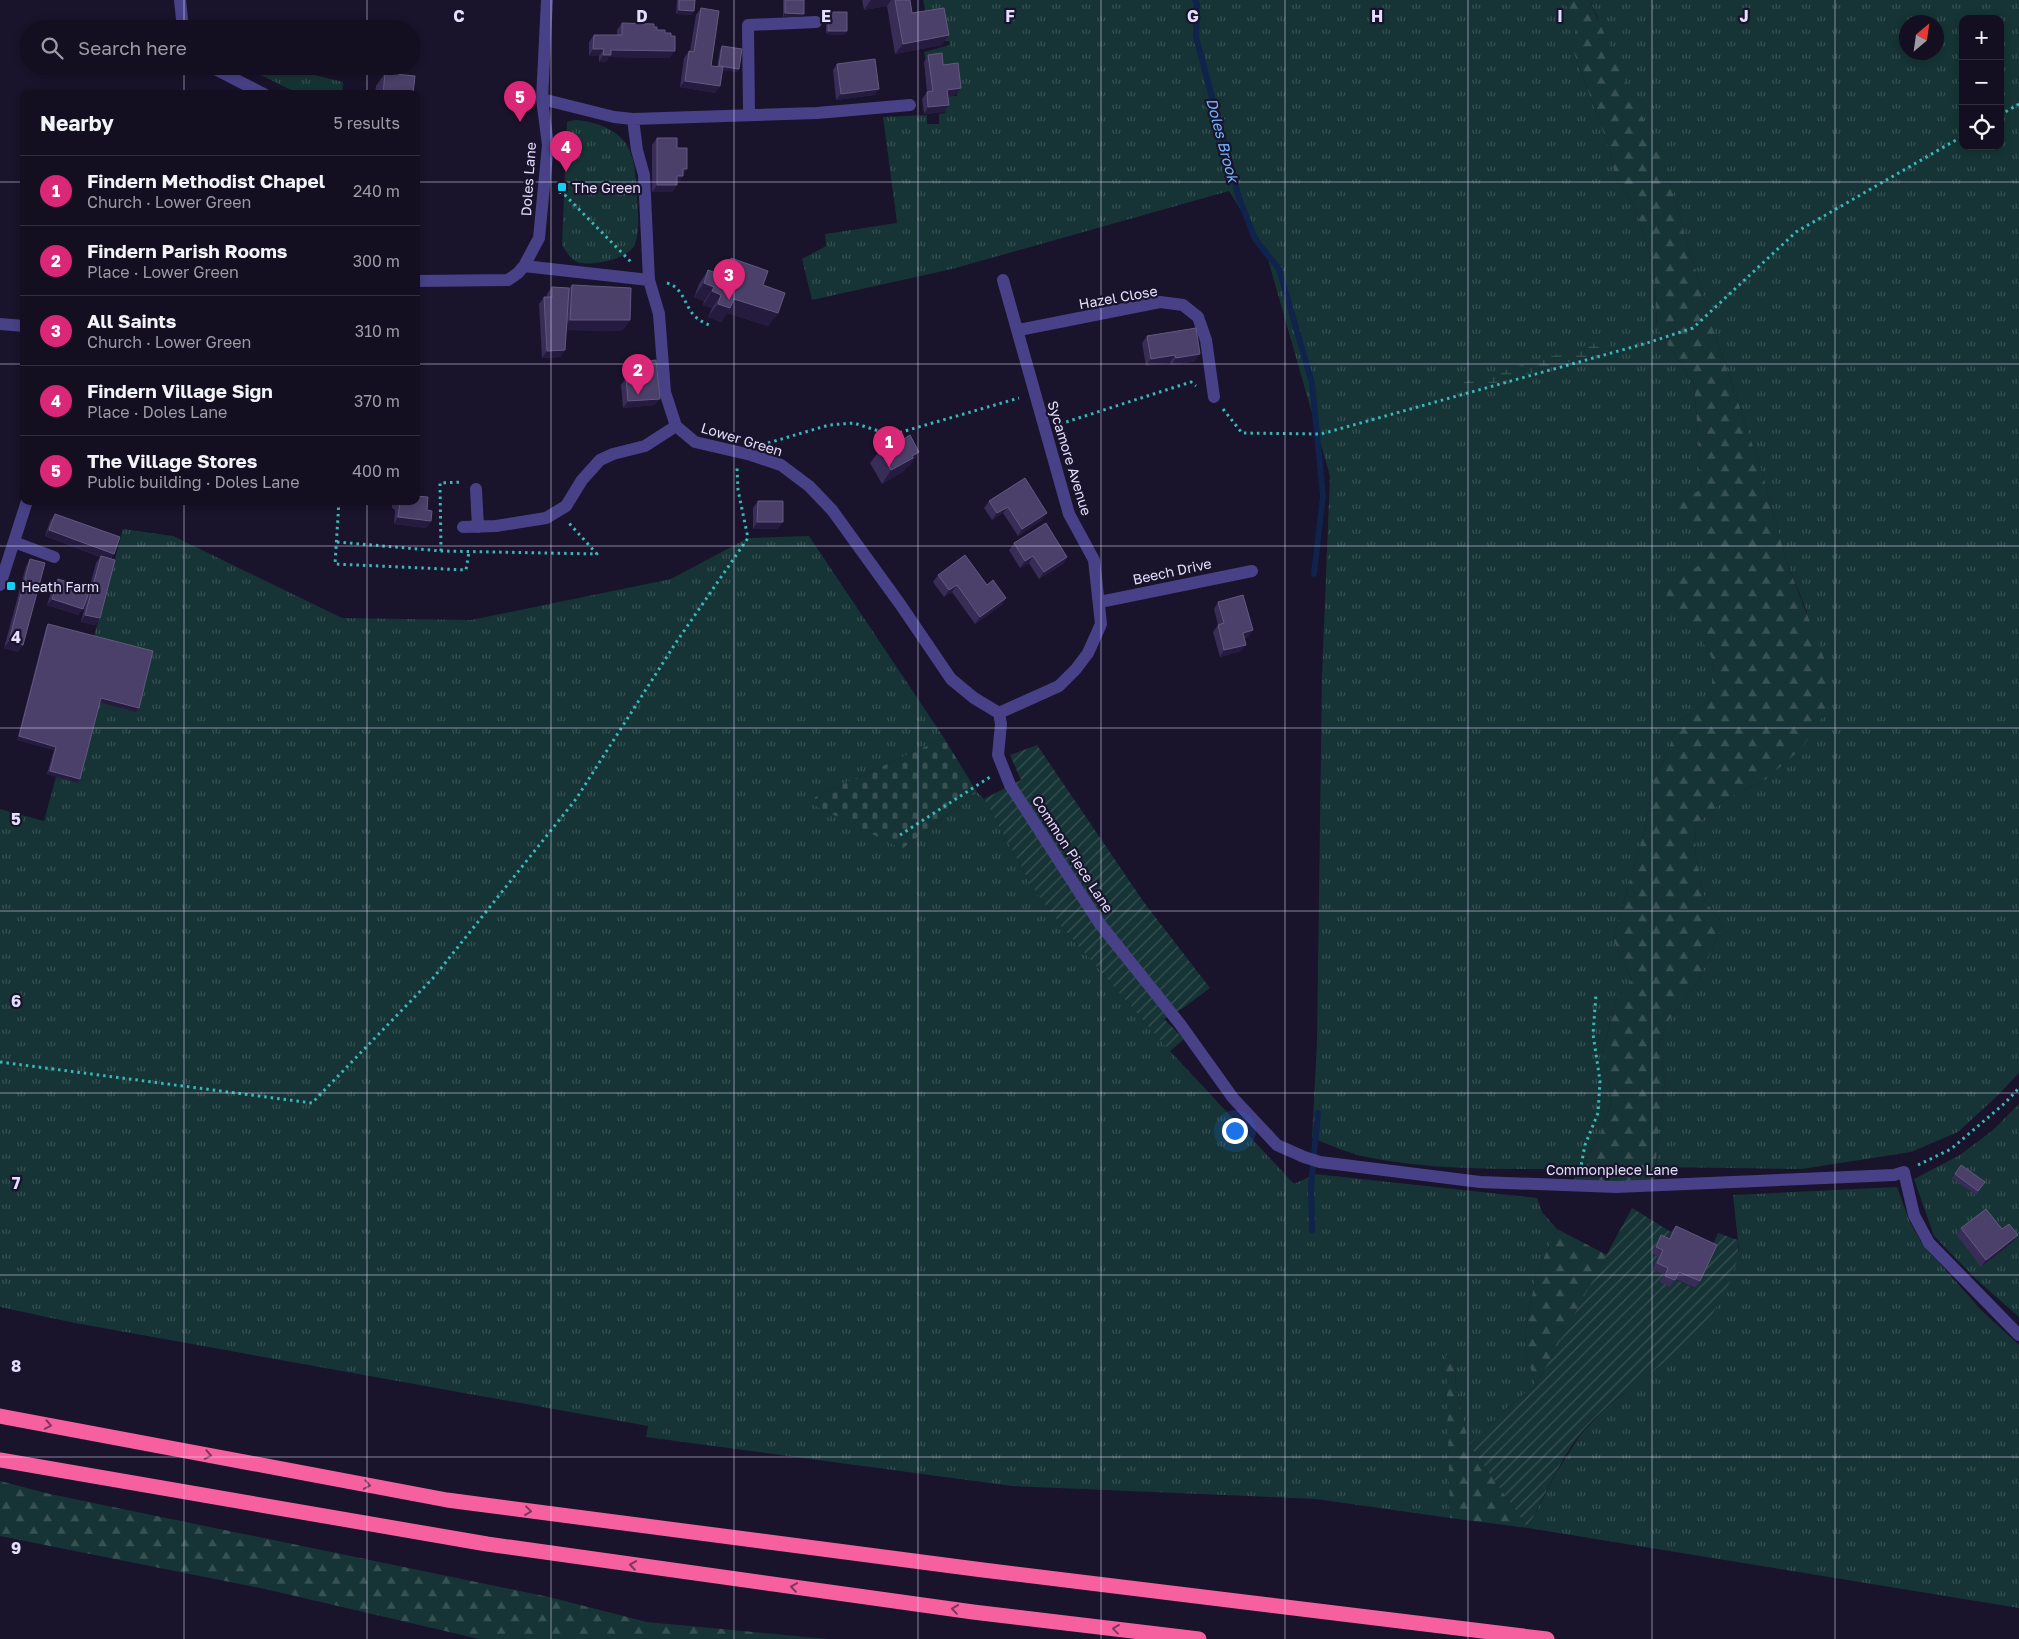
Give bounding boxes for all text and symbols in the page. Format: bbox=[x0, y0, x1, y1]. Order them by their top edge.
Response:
text: C bbox=[453, 6, 465, 26]
text: D bbox=[636, 6, 648, 26]
text: E bbox=[821, 6, 831, 26]
text: F bbox=[1005, 6, 1015, 26]
text: G bbox=[1187, 6, 1199, 26]
text: H bbox=[1371, 6, 1383, 26]
text: I bbox=[1557, 6, 1563, 26]
text: J bbox=[1739, 6, 1749, 26]
north arrow bbox=[1899, 15, 1944, 60]
map controls bbox=[1959, 15, 2004, 150]
button: + bbox=[1959, 15, 2004, 60]
search box bbox=[20, 20, 420, 75]
icon: search bbox=[38, 34, 66, 62]
text: Search here bbox=[78, 36, 187, 59]
button: − bbox=[1959, 60, 2004, 105]
pin: 5 bbox=[504, 81, 536, 122]
water label: Doles Brook bbox=[1203, 96, 1243, 186]
button: locate bbox=[1959, 105, 2004, 150]
text: Nearby bbox=[40, 110, 114, 136]
text: 5 results bbox=[334, 113, 400, 133]
pin: 4 bbox=[550, 131, 582, 172]
street label: Doles Lane bbox=[517, 141, 539, 217]
text: Findern Methodist Chapel bbox=[87, 169, 325, 192]
place label: The Green bbox=[572, 179, 641, 196]
text: 1 bbox=[52, 181, 60, 201]
text: 240 m bbox=[353, 181, 400, 201]
marker: The Green bbox=[556, 181, 568, 193]
text: Church · Lower Green bbox=[87, 192, 251, 212]
text: Findern Parish Rooms bbox=[87, 239, 288, 262]
text: 2 bbox=[51, 251, 61, 271]
text: 300 m bbox=[353, 251, 400, 271]
pin: 3 bbox=[713, 259, 745, 300]
text: Place · Lower Green bbox=[87, 262, 239, 282]
street label: Hazel Close bbox=[1077, 282, 1159, 312]
text: All Saints bbox=[87, 309, 176, 332]
text: 3 bbox=[51, 321, 61, 341]
text: 310 m bbox=[355, 321, 400, 341]
text: Church · Lower Green bbox=[87, 332, 251, 352]
pin: 2 bbox=[622, 354, 654, 395]
text: Findern Village Sign bbox=[87, 379, 273, 402]
text: 4 bbox=[51, 391, 61, 411]
text: 370 m bbox=[354, 391, 400, 411]
street label: Sycamore Avenue bbox=[1044, 399, 1096, 517]
text: Place · Doles Lane bbox=[87, 402, 227, 422]
street label: Lower Green bbox=[699, 419, 785, 459]
pin: 1 bbox=[873, 426, 905, 467]
text: The Village Stores bbox=[87, 449, 257, 472]
text: 5 bbox=[51, 461, 61, 481]
text: 400 m bbox=[352, 461, 400, 481]
text: Public building · Doles Lane bbox=[87, 472, 299, 492]
street label: Beech Drive bbox=[1131, 554, 1213, 588]
place label: Heath Farm bbox=[21, 578, 99, 595]
marker: Heath Farm bbox=[5, 580, 17, 592]
text: 4 bbox=[11, 627, 21, 647]
street label: Common Piece Lane bbox=[1029, 792, 1117, 916]
text: 5 bbox=[11, 809, 21, 829]
text: 6 bbox=[11, 991, 21, 1011]
your location bbox=[1222, 1118, 1248, 1144]
street label: Commonpiece Lane bbox=[1546, 1161, 1678, 1178]
text: 7 bbox=[12, 1173, 21, 1193]
text: 8 bbox=[11, 1356, 21, 1376]
one-way arrow bbox=[44, 1420, 52, 1430]
one-way arrow bbox=[203, 1450, 212, 1460]
one-way arrow bbox=[363, 1480, 372, 1490]
one-way arrow bbox=[524, 1505, 532, 1516]
text: 9 bbox=[11, 1538, 21, 1558]
one-way arrow bbox=[629, 1560, 637, 1570]
one-way arrow bbox=[790, 1582, 798, 1593]
one-way arrow bbox=[951, 1605, 959, 1615]
one-way arrow bbox=[1112, 1624, 1120, 1635]

